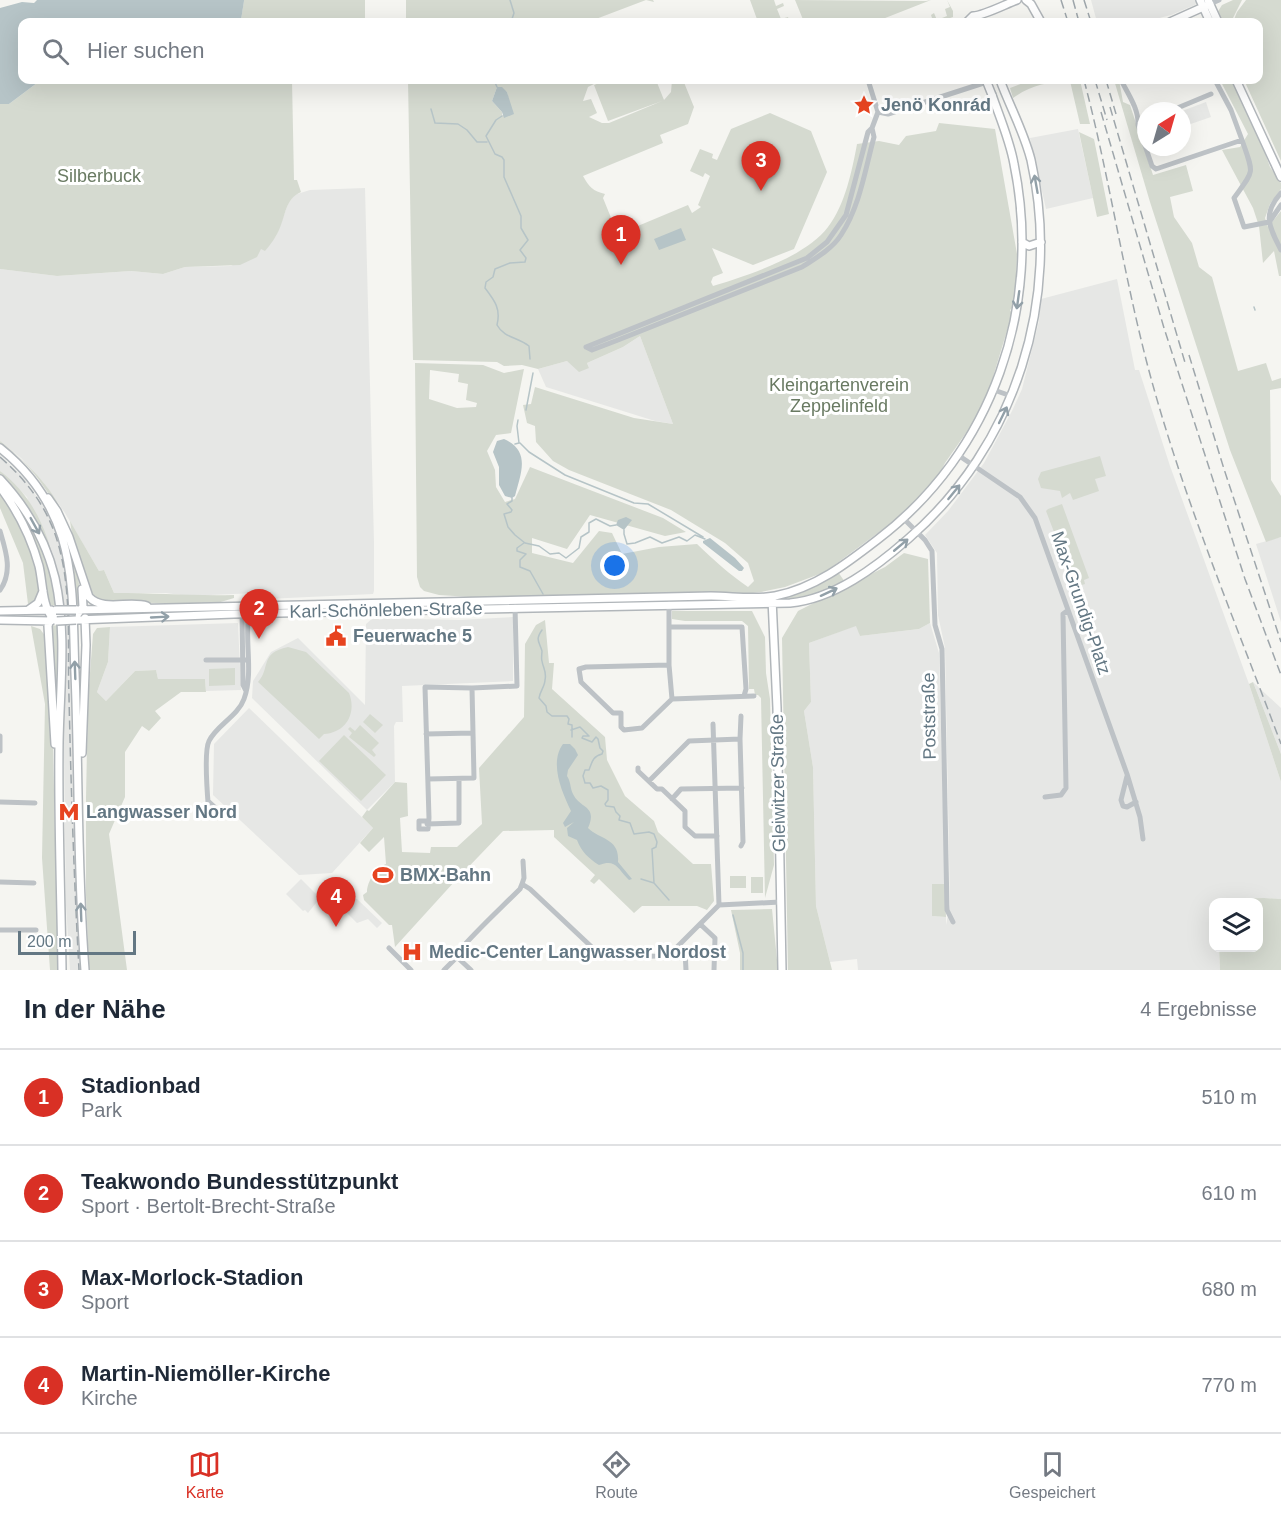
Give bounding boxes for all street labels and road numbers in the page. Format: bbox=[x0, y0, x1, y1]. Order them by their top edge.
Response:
street label: Max-Grundig-Platz bbox=[1047, 529, 1115, 677]
street label: Karl-Schönleben-Straße bbox=[289, 598, 483, 622]
street label: Poststraße bbox=[918, 672, 940, 760]
street label: Gleiwitzer Straße bbox=[767, 714, 789, 852]

